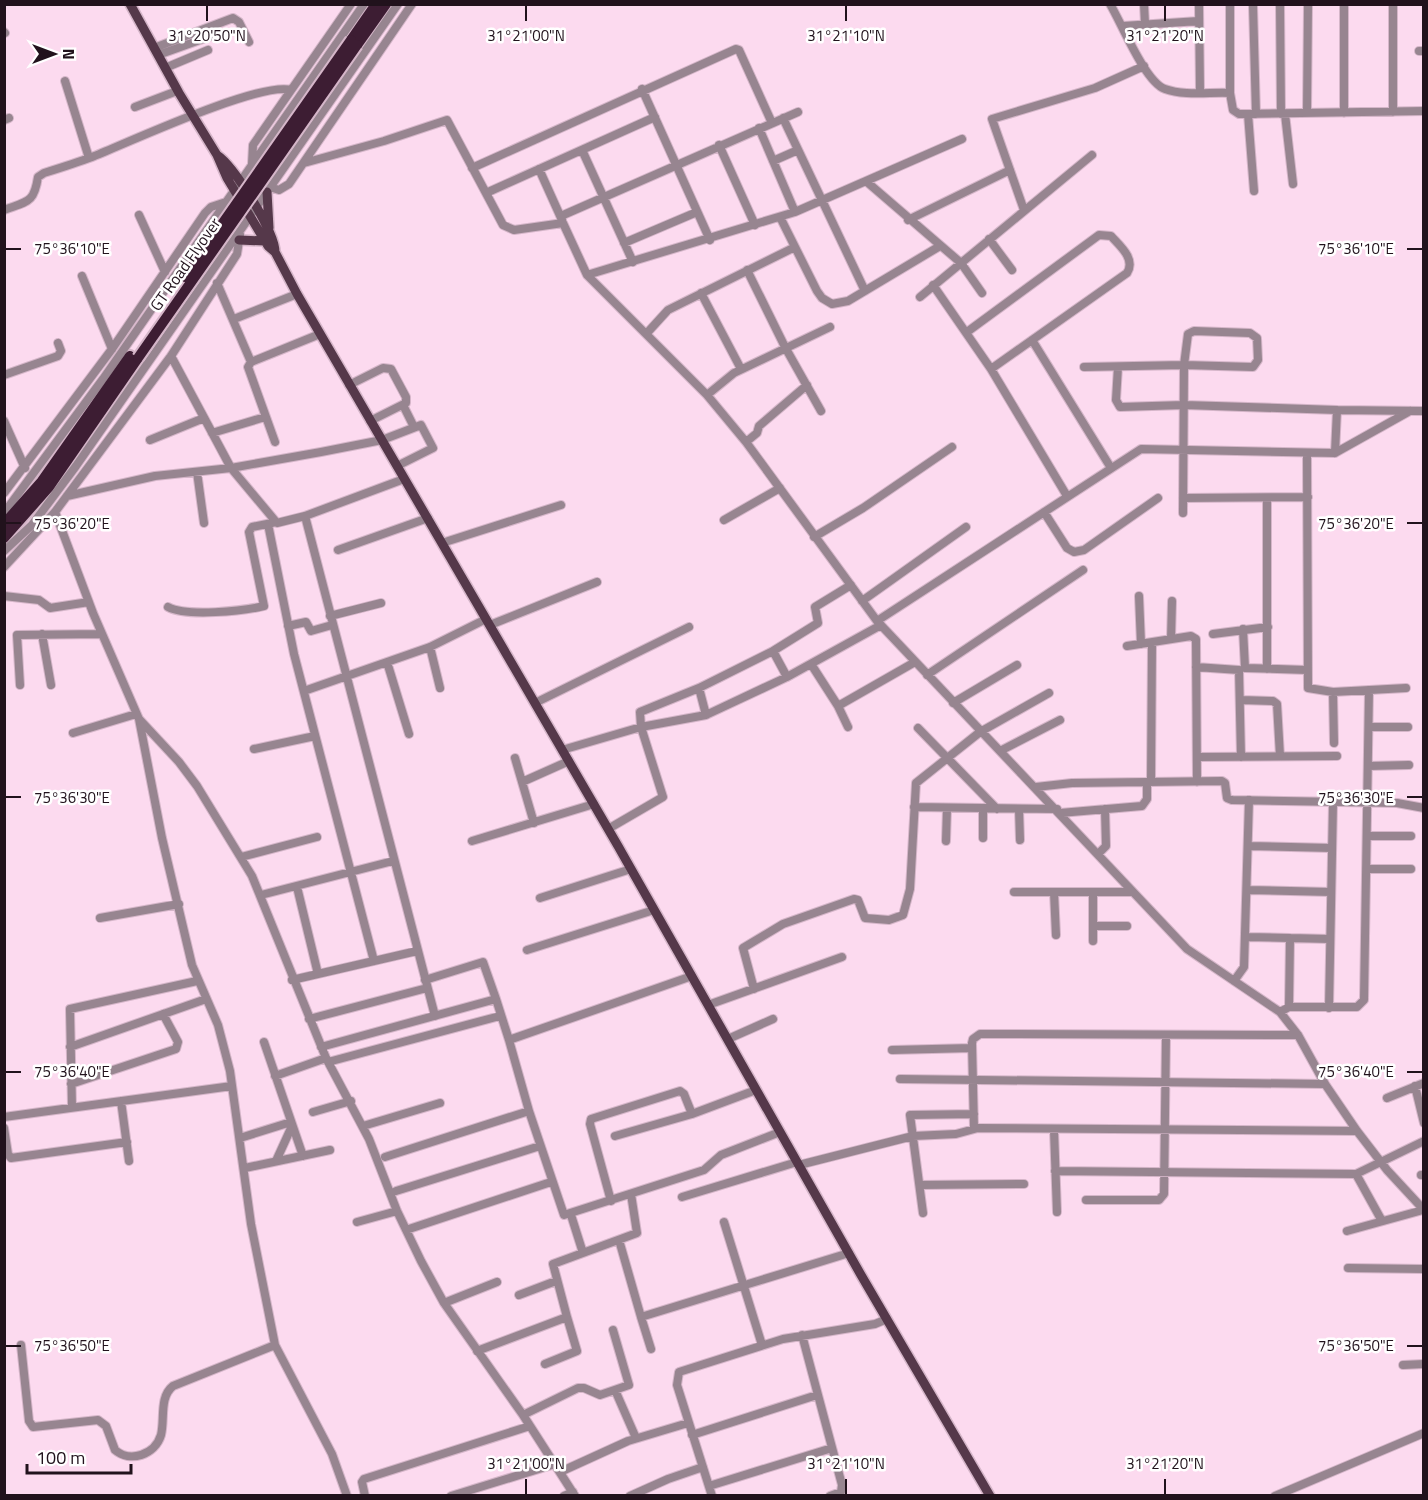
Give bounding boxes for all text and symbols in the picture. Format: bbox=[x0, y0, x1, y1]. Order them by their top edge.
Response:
north arrow bbox=[24, 24, 84, 84]
text: 31°20'50"N bbox=[168, 24, 246, 47]
text: 31°21'00"N bbox=[487, 24, 565, 47]
text: 31°21'10"N bbox=[807, 24, 885, 47]
text: 31°21'20"N bbox=[1126, 24, 1204, 47]
text: N bbox=[57, 48, 81, 60]
street label: GT Road Flyover bbox=[144, 212, 226, 316]
text: 75°36'10"E bbox=[34, 237, 110, 260]
text: 75°36'10"E bbox=[1318, 237, 1394, 260]
text: 75°36'20"E bbox=[34, 512, 110, 535]
text: 75°36'20"E bbox=[1318, 512, 1394, 535]
text: 75°36'30"E bbox=[34, 786, 110, 809]
text: 75°36'30"E bbox=[1318, 786, 1394, 809]
text: 75°36'40"E bbox=[34, 1060, 110, 1083]
text: 75°36'40"E bbox=[1318, 1060, 1394, 1083]
text: 75°36'50"E bbox=[34, 1334, 110, 1357]
text: 75°36'50"E bbox=[1318, 1334, 1394, 1357]
scale bar bbox=[27, 1437, 130, 1475]
text: 100 m bbox=[36, 1444, 85, 1471]
text: 31°21'00"N bbox=[487, 1452, 565, 1475]
text: 31°21'10"N bbox=[807, 1452, 885, 1475]
text: 31°21'20"N bbox=[1126, 1452, 1204, 1475]

